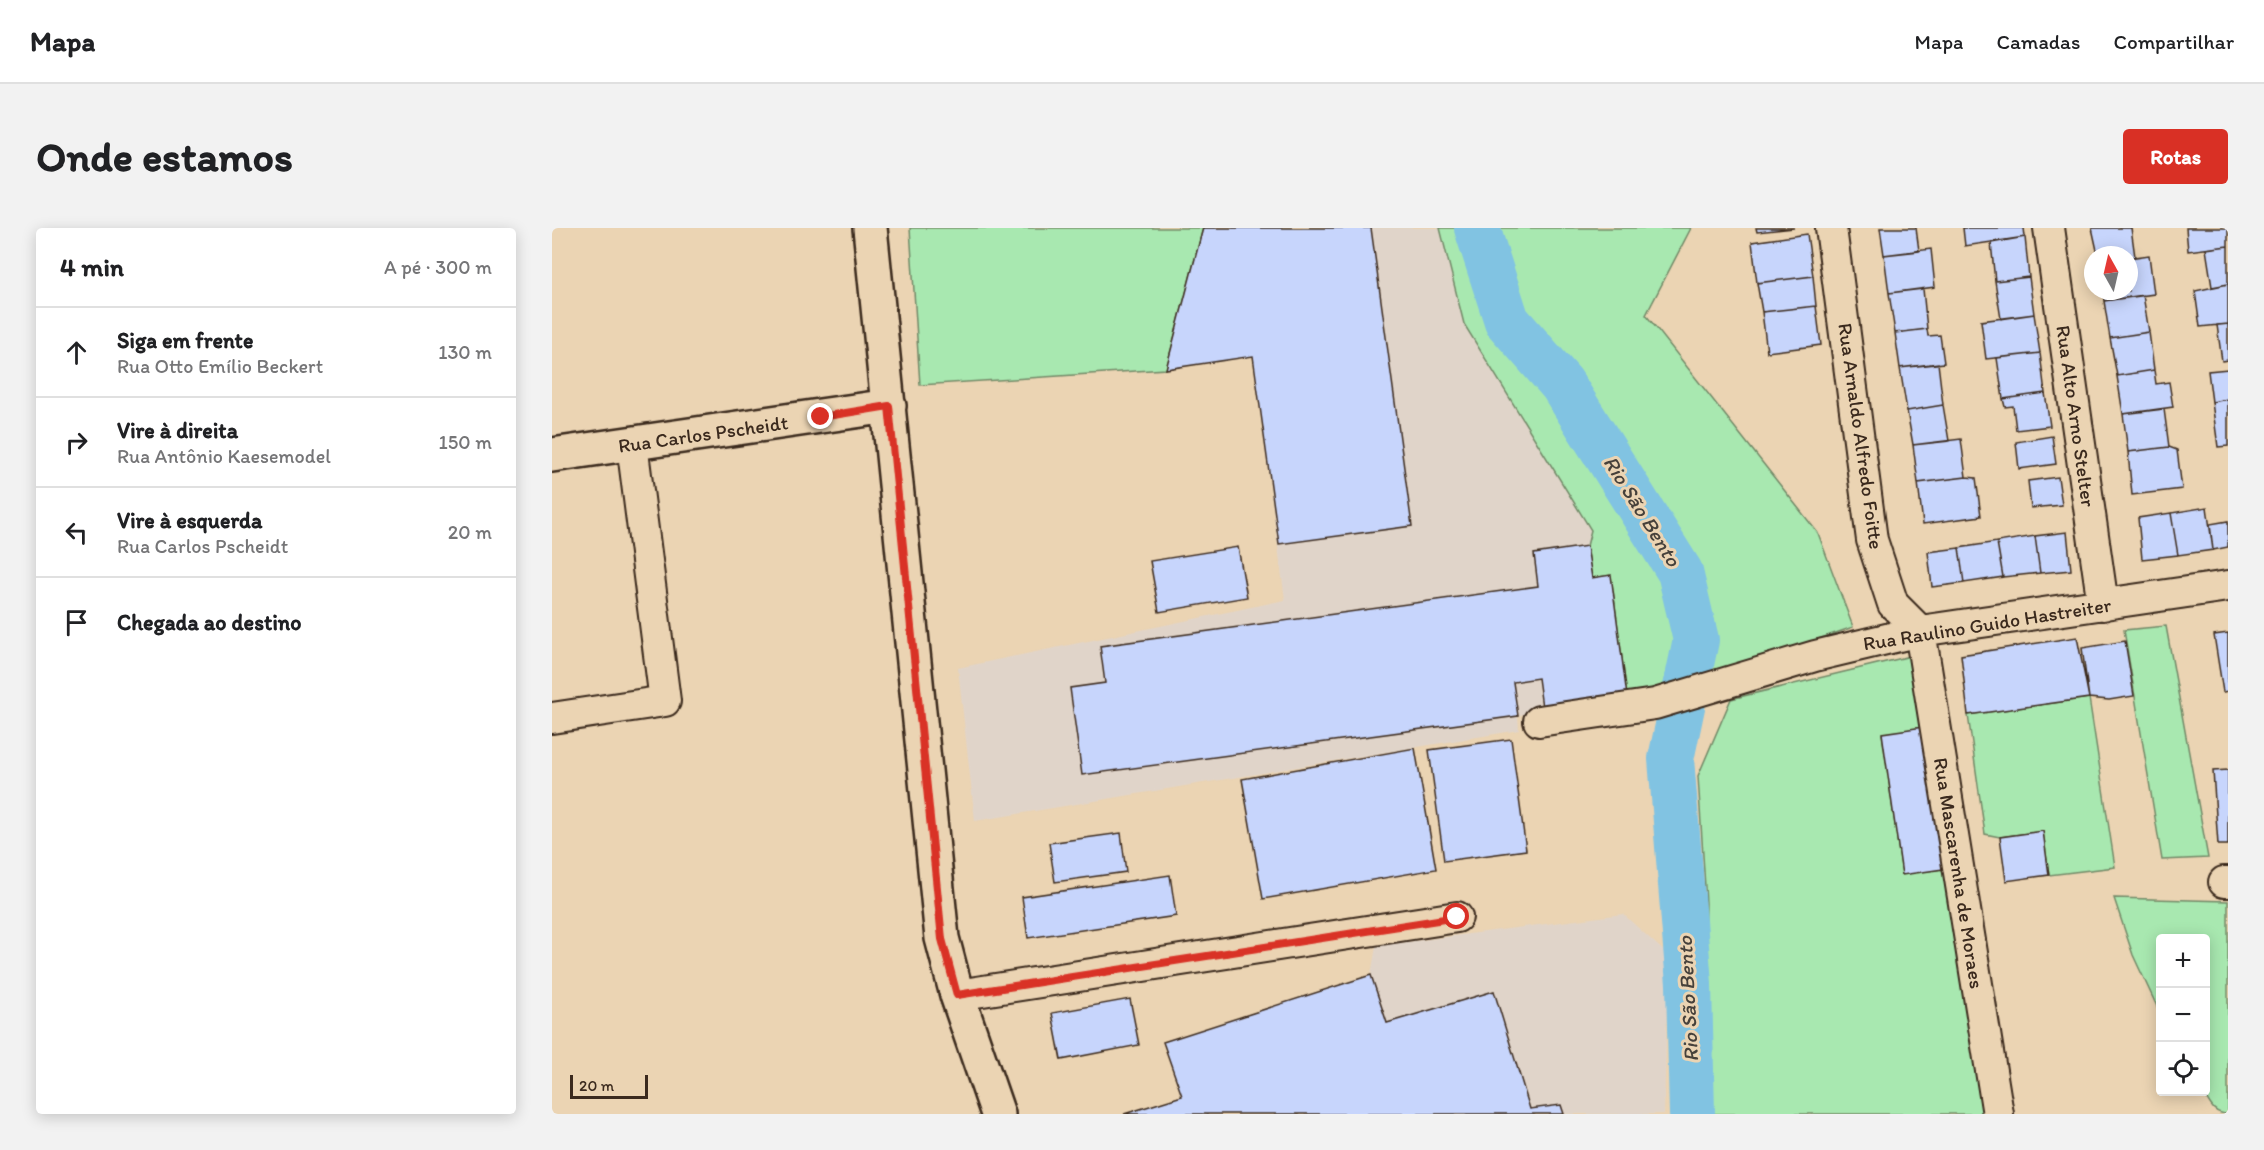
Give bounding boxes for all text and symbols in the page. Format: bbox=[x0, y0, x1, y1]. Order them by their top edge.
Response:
text: Mapa bbox=[30, 24, 95, 58]
text: Mapa bbox=[1915, 29, 1963, 54]
text: Camadas bbox=[1996, 29, 2080, 54]
text: Compartilhar bbox=[2113, 29, 2234, 54]
button: Rotas bbox=[2123, 129, 2228, 184]
text: Onde estamos bbox=[36, 131, 293, 182]
north arrow bbox=[2084, 246, 2138, 300]
text: 4 min bbox=[60, 251, 124, 283]
text: A pé · 300 m bbox=[384, 255, 492, 279]
street label: Rua Arnaldo Alfredo Foitte bbox=[1833, 321, 1889, 551]
street label: Rua Alto Arno Stelter bbox=[2051, 324, 2101, 509]
text: Siga em frente bbox=[117, 327, 253, 354]
icon: ahead bbox=[60, 336, 93, 369]
text: 130 m bbox=[438, 340, 492, 364]
text: Rua Otto Emílio Beckert bbox=[117, 354, 323, 378]
route end bbox=[807, 403, 833, 429]
street label: Rua Carlos Pscheidt bbox=[617, 410, 790, 458]
text: Vire à direita bbox=[117, 417, 238, 444]
icon: right bbox=[60, 426, 93, 459]
text: 150 m bbox=[439, 430, 492, 454]
text: Rua Antônio Kaesemodel bbox=[117, 444, 331, 468]
water label: Rio São Bento bbox=[1599, 451, 1687, 572]
text: Vire à esquerda bbox=[117, 507, 262, 534]
icon: left bbox=[60, 516, 93, 549]
text: 20 m bbox=[448, 520, 492, 544]
text: Rua Carlos Pscheidt bbox=[117, 534, 288, 558]
street label: Rua Raulino Guido Hastreiter bbox=[1861, 592, 2113, 655]
icon: arrive bbox=[60, 606, 93, 639]
text: Chegada ao destino bbox=[117, 609, 301, 636]
street label: Rua Mascarenha de Moraes bbox=[1929, 756, 1989, 990]
route start bbox=[1443, 903, 1469, 929]
water label: Rio São Bento bbox=[1672, 934, 1703, 1062]
map controls bbox=[2156, 934, 2210, 1096]
button: + bbox=[2156, 934, 2210, 988]
button: − bbox=[2156, 988, 2210, 1042]
button: locate bbox=[2156, 1042, 2210, 1096]
scale bar bbox=[570, 1072, 648, 1100]
text: 20 m bbox=[579, 1076, 614, 1095]

